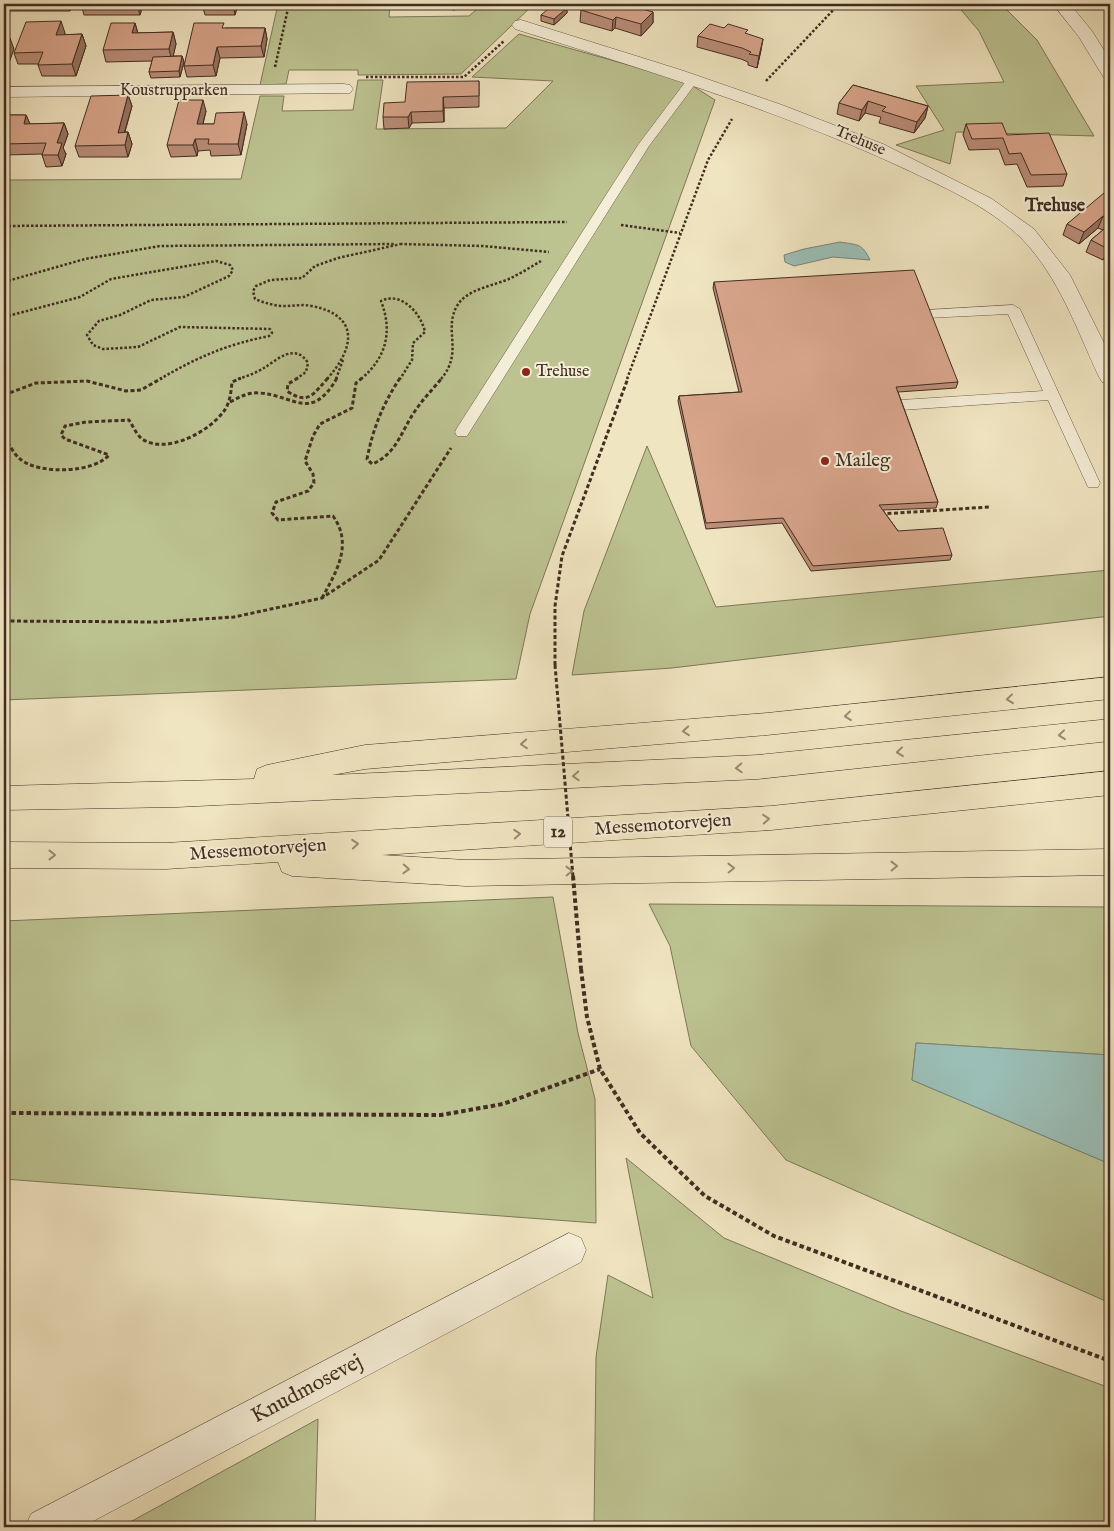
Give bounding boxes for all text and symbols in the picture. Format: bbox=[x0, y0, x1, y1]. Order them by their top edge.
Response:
street label: Koustrupparken bbox=[120, 81, 229, 101]
street label: Trehuse bbox=[832, 121, 888, 161]
district label: Trehuse bbox=[1024, 195, 1086, 218]
place label: Trehuse bbox=[536, 362, 589, 382]
marker: Trehuse bbox=[520, 366, 532, 378]
place label: Maileg bbox=[835, 449, 891, 473]
marker: Maileg bbox=[819, 455, 831, 467]
one-way arrow bbox=[1005, 693, 1013, 704]
one-way arrow bbox=[844, 710, 852, 721]
one-way arrow bbox=[682, 725, 690, 736]
one-way arrow bbox=[1057, 729, 1065, 740]
one-way arrow bbox=[520, 738, 528, 749]
one-way arrow bbox=[896, 746, 904, 757]
one-way arrow bbox=[734, 763, 742, 774]
one-way arrow bbox=[572, 771, 580, 781]
street label: Messemotorvejen bbox=[594, 808, 732, 842]
one-way arrow bbox=[763, 813, 771, 824]
road number: 12 bbox=[544, 816, 572, 848]
one-way arrow bbox=[513, 829, 521, 840]
street label: Messemotorvejen bbox=[189, 833, 327, 867]
one-way arrow bbox=[351, 839, 359, 850]
one-way arrow bbox=[49, 850, 57, 860]
one-way arrow bbox=[890, 860, 898, 871]
one-way arrow bbox=[728, 863, 736, 873]
one-way arrow bbox=[403, 864, 411, 875]
one-way arrow bbox=[566, 866, 573, 876]
street label: Knudmosevej bbox=[246, 1348, 368, 1430]

